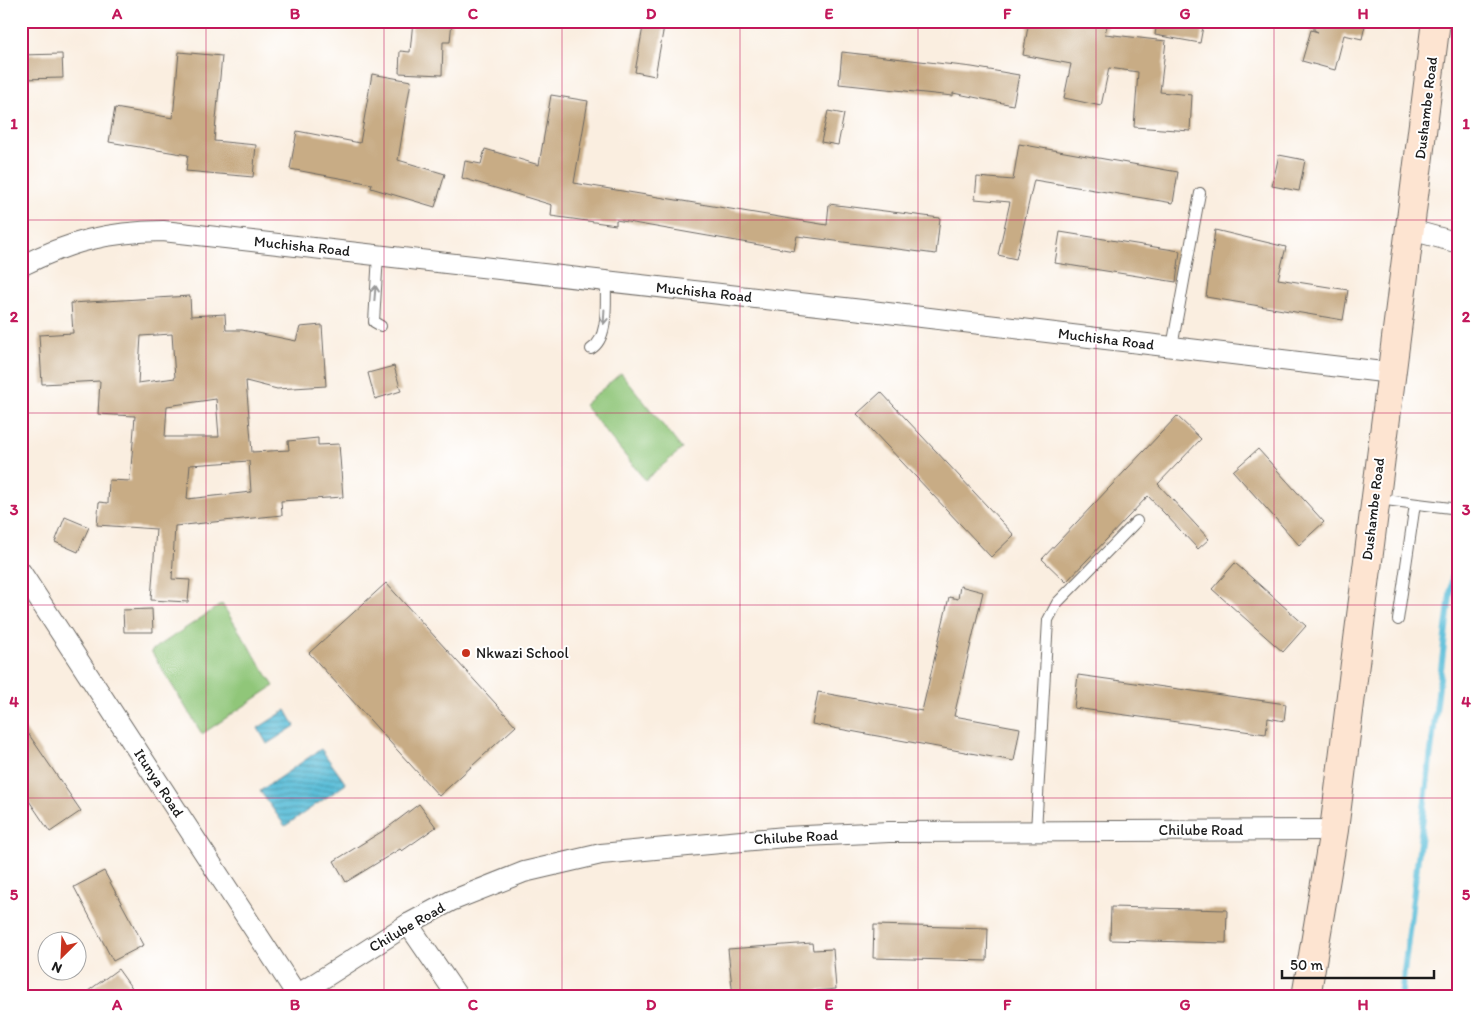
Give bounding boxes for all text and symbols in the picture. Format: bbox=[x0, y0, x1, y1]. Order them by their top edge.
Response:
text: A bbox=[111, 4, 123, 23]
text: B bbox=[290, 4, 301, 23]
text: C bbox=[468, 4, 479, 23]
text: D bbox=[646, 4, 657, 23]
text: E bbox=[825, 4, 834, 23]
text: F bbox=[1003, 4, 1012, 23]
text: G bbox=[1179, 4, 1191, 23]
text: H bbox=[1357, 4, 1369, 23]
street label: Dushambe Road bbox=[1411, 56, 1441, 160]
text: 1 bbox=[10, 114, 18, 133]
text: 1 bbox=[1462, 114, 1470, 133]
street label: Muchisha Road bbox=[253, 232, 351, 260]
street label: Muchisha Road bbox=[655, 278, 753, 306]
one-way arrow bbox=[370, 285, 380, 301]
text: 2 bbox=[10, 307, 19, 326]
text: 2 bbox=[1462, 307, 1471, 326]
one-way arrow bbox=[600, 309, 609, 325]
street label: Muchisha Road bbox=[1057, 324, 1155, 354]
street label: Dushambe Road bbox=[1358, 457, 1388, 561]
text: 3 bbox=[10, 500, 19, 519]
text: 3 bbox=[1462, 500, 1471, 519]
place label: Nkwazi School bbox=[476, 644, 570, 662]
marker: Nkwazi School bbox=[460, 647, 472, 659]
text: 4 bbox=[9, 692, 19, 711]
text: 4 bbox=[1461, 692, 1471, 711]
street label: Itunya Road bbox=[130, 745, 188, 821]
street label: Chilube Road bbox=[1159, 821, 1244, 839]
street label: Chilube Road bbox=[753, 826, 839, 848]
text: 5 bbox=[10, 885, 19, 904]
text: 5 bbox=[1462, 885, 1471, 904]
street label: Chilube Road bbox=[366, 898, 449, 956]
north arrow bbox=[38, 930, 88, 980]
scale bar bbox=[1282, 948, 1435, 980]
text: 50 m bbox=[1290, 956, 1323, 974]
text: N bbox=[49, 958, 65, 977]
text: A bbox=[111, 995, 123, 1014]
text: B bbox=[290, 995, 301, 1014]
text: C bbox=[468, 995, 479, 1014]
text: D bbox=[646, 995, 657, 1014]
text: E bbox=[825, 995, 834, 1014]
text: F bbox=[1003, 995, 1012, 1014]
text: G bbox=[1179, 995, 1191, 1014]
text: H bbox=[1357, 995, 1369, 1014]

